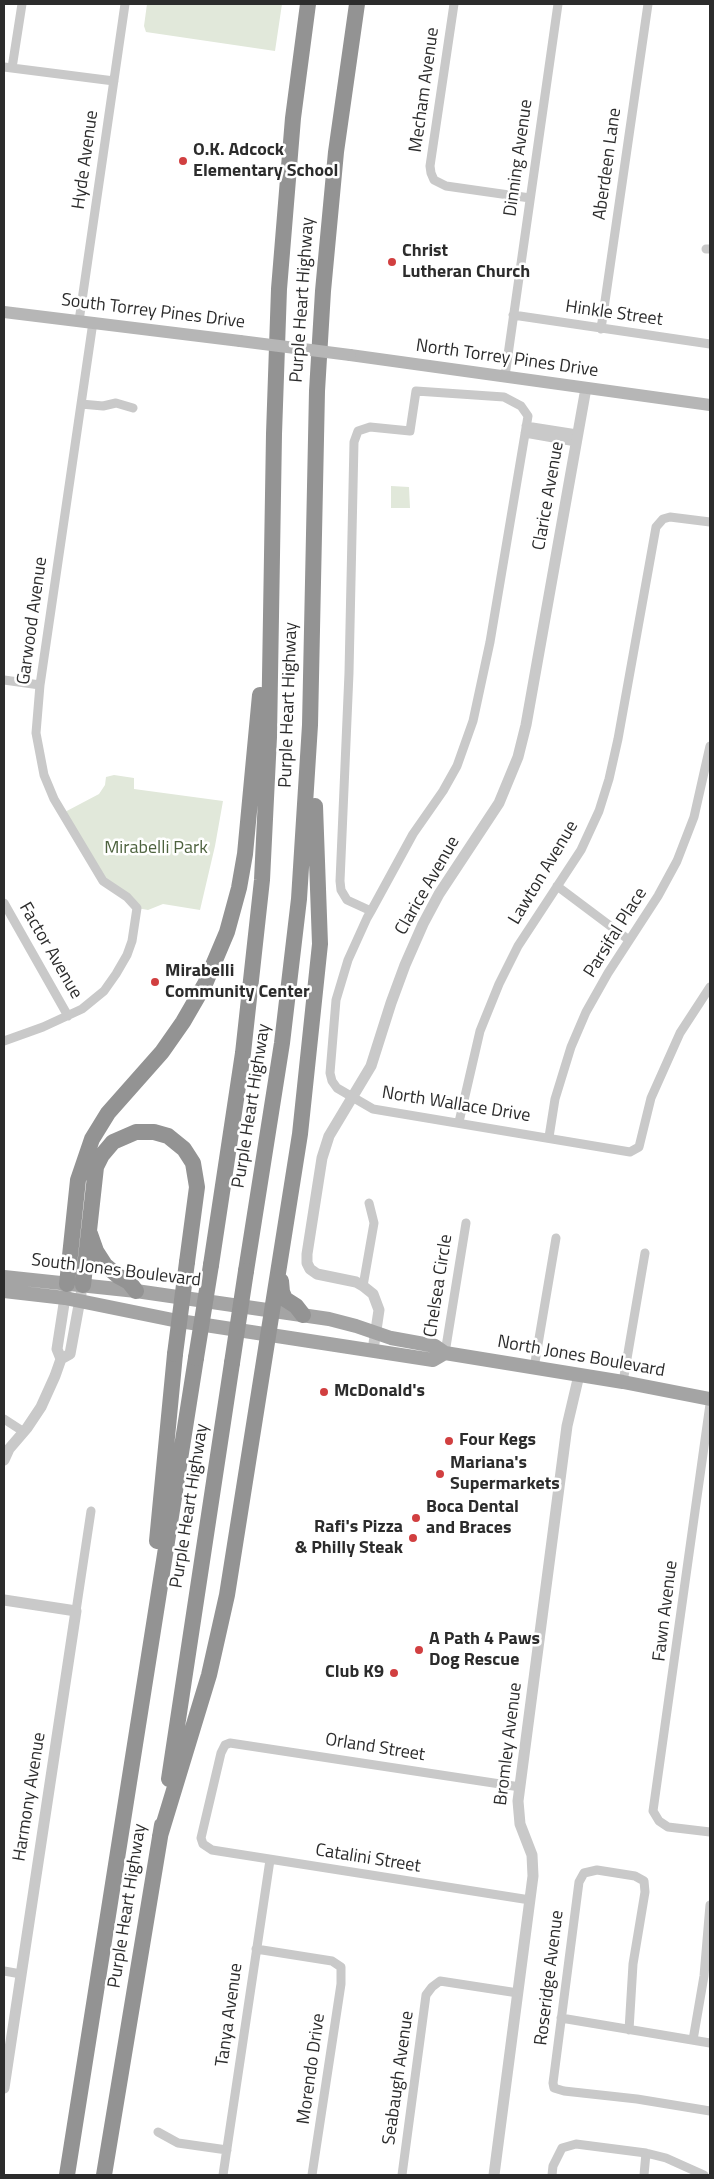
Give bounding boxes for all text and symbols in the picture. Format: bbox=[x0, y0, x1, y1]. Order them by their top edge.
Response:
street label: Mecham Avenue bbox=[406, 26, 444, 154]
street label: Dinning Avenue bbox=[500, 98, 538, 218]
street label: Aberdeen Lane bbox=[589, 107, 627, 221]
street label: Hyde Avenue bbox=[68, 109, 104, 211]
place label: O.K. Adcock Elementary School bbox=[193, 140, 338, 182]
marker: O.K. Adcock Elementary School bbox=[177, 155, 189, 167]
street label: Purple Heart Highway bbox=[286, 216, 320, 384]
place label: Christ Lutheran Church bbox=[402, 241, 530, 284]
marker: Christ Lutheran Church bbox=[386, 256, 398, 268]
street label: South Torrey Pines Drive bbox=[60, 290, 246, 334]
street label: Hinkle Street bbox=[564, 296, 664, 332]
street label: North Torrey Pines Drive bbox=[414, 336, 600, 382]
street label: Clarice Avenue bbox=[529, 440, 569, 552]
street label: Garwood Avenue bbox=[13, 556, 53, 686]
street label: Purple Heart Highway bbox=[275, 622, 303, 788]
street label: Lawton Avenue bbox=[505, 817, 583, 929]
street label: Clarice Avenue bbox=[391, 833, 465, 939]
park label: Mirabelli Park bbox=[104, 838, 208, 860]
street label: Parsifal Place bbox=[580, 884, 652, 982]
street label: Factor Avenue bbox=[14, 899, 86, 1003]
place label: Mirabelli Community Center bbox=[165, 961, 310, 1004]
marker: Mirabelli Community Center bbox=[149, 976, 161, 988]
street label: Purple Heart Highway bbox=[228, 1022, 276, 1190]
street label: North Wallace Drive bbox=[380, 1083, 532, 1127]
street label: Chelsea Circle bbox=[420, 1233, 458, 1339]
street label: South Jones Boulevard bbox=[30, 1250, 202, 1292]
street label: North Jones Boulevard bbox=[496, 1332, 666, 1382]
place label: McDonald's bbox=[334, 1381, 425, 1403]
marker: McDonald's bbox=[318, 1386, 330, 1398]
street label: Purple Heart Highway bbox=[166, 1422, 214, 1590]
place label: Four Kegs bbox=[459, 1430, 536, 1452]
marker: Four Kegs bbox=[443, 1435, 455, 1447]
place label: Mariana's Supermarkets bbox=[450, 1453, 560, 1496]
marker: Mariana's Supermarkets bbox=[434, 1468, 446, 1480]
place label: Boca Dental and Braces bbox=[426, 1497, 519, 1540]
marker: Boca Dental and Braces bbox=[410, 1512, 422, 1524]
place label: Rafi's Pizza & Philly Steak bbox=[295, 1517, 403, 1560]
marker: Rafi's Pizza & Philly Steak bbox=[407, 1532, 419, 1544]
street label: Fawn Avenue bbox=[649, 1559, 683, 1663]
place label: A Path 4 Paws Dog Rescue bbox=[429, 1629, 540, 1672]
marker: A Path 4 Paws Dog Rescue bbox=[413, 1644, 425, 1656]
place label: Club K9 bbox=[325, 1662, 384, 1684]
marker: Club K9 bbox=[388, 1667, 400, 1679]
street label: Bromley Avenue bbox=[491, 1681, 527, 1807]
street label: Orland Street bbox=[324, 1729, 426, 1767]
street label: Harmony Avenue bbox=[9, 1731, 51, 1863]
street label: Purple Heart Highway bbox=[104, 1822, 152, 1990]
street label: Catalini Street bbox=[314, 1840, 422, 1878]
street label: Roseridge Avenue bbox=[531, 1909, 569, 2047]
street label: Tanya Avenue bbox=[212, 1962, 248, 2068]
street label: Seabaugh Avenue bbox=[379, 2010, 419, 2146]
street label: Morendo Drive bbox=[294, 2012, 330, 2126]

